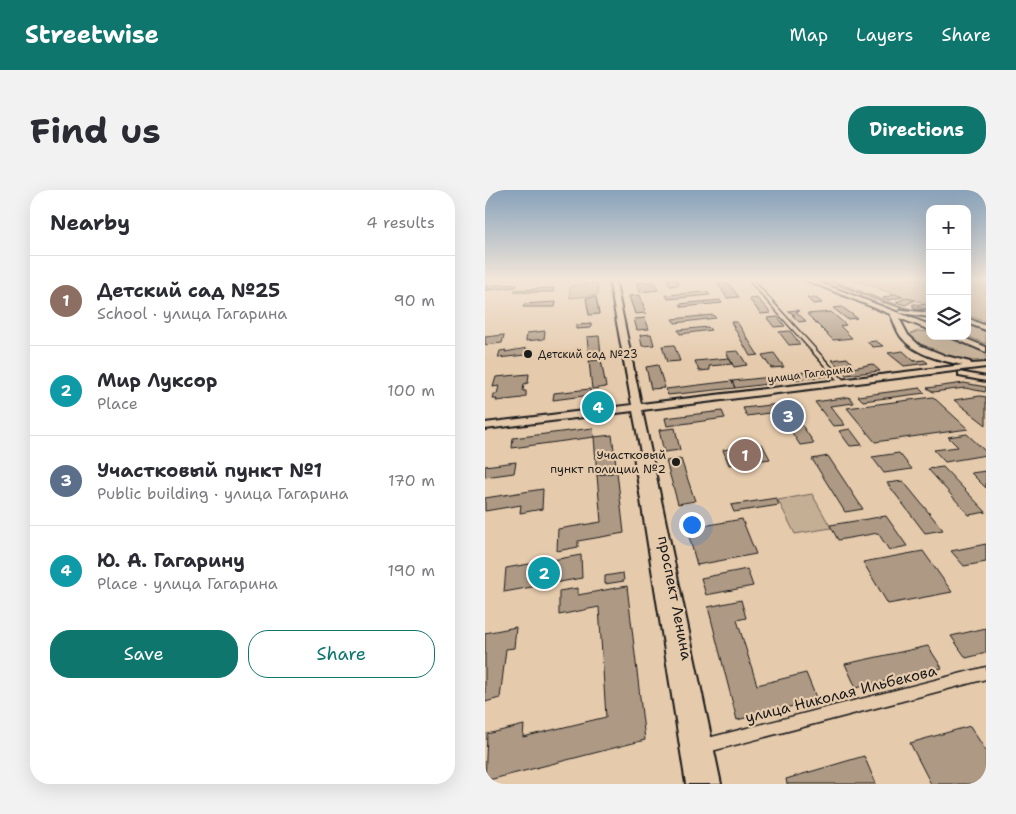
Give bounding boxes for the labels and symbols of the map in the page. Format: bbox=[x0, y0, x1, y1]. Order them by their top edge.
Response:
place label: Детский сад №23 bbox=[538, 347, 638, 362]
marker: Детский сад №23 bbox=[522, 348, 534, 360]
street label: улица Гагарина bbox=[767, 361, 854, 387]
pin: 4 bbox=[582, 388, 614, 426]
pin: 3 bbox=[772, 397, 804, 435]
pin: 1 bbox=[729, 436, 761, 474]
place label: Участковый пункт полиции №2 bbox=[550, 447, 666, 477]
marker: Участковый пункт полиции №2 bbox=[670, 456, 682, 468]
your location bbox=[679, 512, 705, 538]
street label: проспект Ленина bbox=[653, 534, 697, 662]
pin: 2 bbox=[528, 554, 560, 592]
street label: улица Николая Ильбекова bbox=[743, 660, 939, 727]

